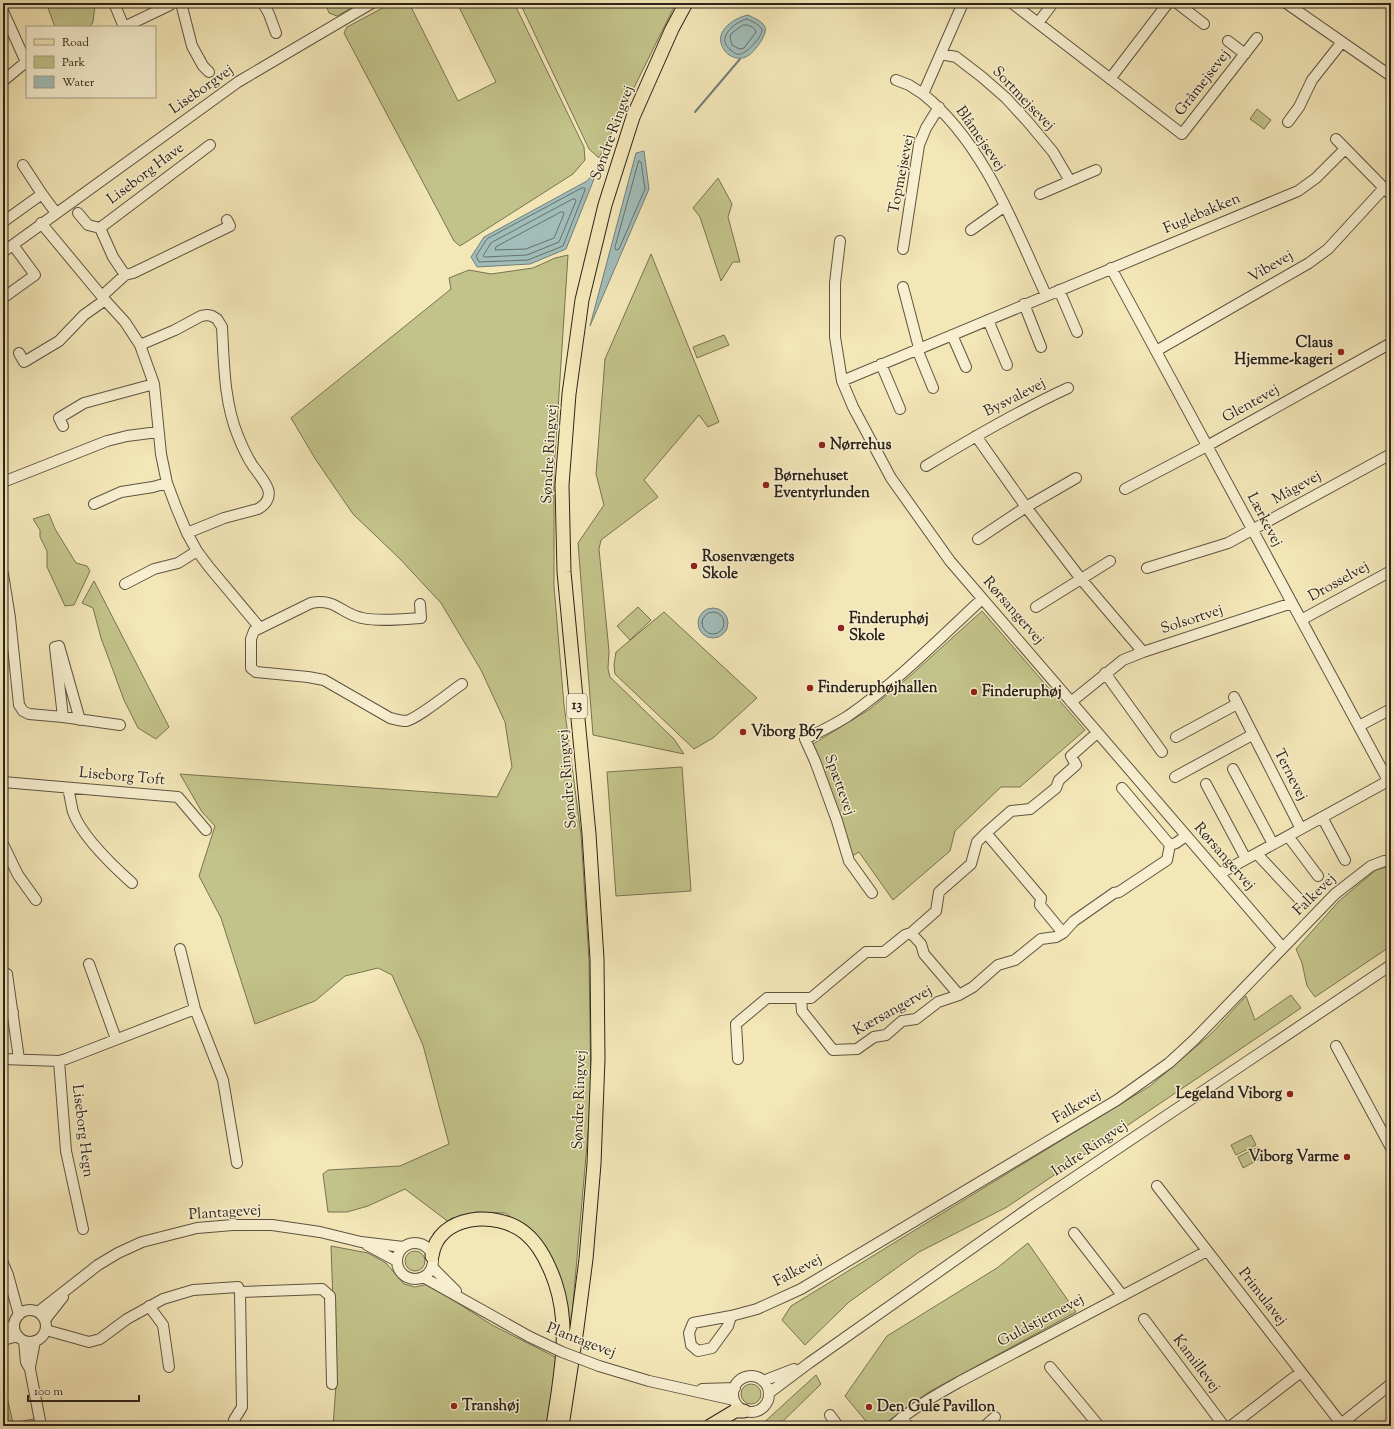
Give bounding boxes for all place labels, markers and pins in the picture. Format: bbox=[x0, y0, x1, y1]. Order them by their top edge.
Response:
place label: Claus Hjemme-kageri bbox=[1234, 333, 1334, 371]
marker: Claus Hjemme-kageri bbox=[1336, 347, 1346, 357]
place label: Nørrehus bbox=[830, 435, 891, 456]
marker: Nørrehus bbox=[817, 440, 827, 450]
place label: Børnehuset Eventyrlunden bbox=[774, 466, 870, 504]
marker: Børnehuset Eventyrlunden bbox=[761, 480, 771, 490]
place label: Rosenvængets Skole bbox=[702, 547, 795, 585]
marker: Rosenvængets Skole bbox=[689, 561, 699, 571]
place label: Finderuphøj Skole bbox=[849, 609, 929, 647]
marker: Finderuphøj Skole bbox=[836, 623, 846, 633]
place label: Finderuphøjhallen bbox=[818, 678, 938, 699]
place label: Finderuphøj bbox=[982, 682, 1062, 703]
marker: Finderuphøjhallen bbox=[805, 683, 815, 693]
marker: Finderuphøj bbox=[969, 687, 979, 697]
place label: Viborg B67 bbox=[751, 722, 824, 743]
marker: Viborg B67 bbox=[738, 727, 748, 737]
place label: Legeland Viborg bbox=[1176, 1084, 1283, 1105]
marker: Legeland Viborg bbox=[1285, 1089, 1295, 1099]
place label: Viborg Varme bbox=[1248, 1147, 1339, 1168]
marker: Viborg Varme bbox=[1342, 1152, 1352, 1162]
place label: Transhøj bbox=[462, 1396, 519, 1417]
place label: Den Gule Pavillon bbox=[877, 1397, 996, 1418]
marker: Transhøj bbox=[449, 1401, 459, 1411]
marker: Den Gule Pavillon bbox=[864, 1402, 874, 1412]

